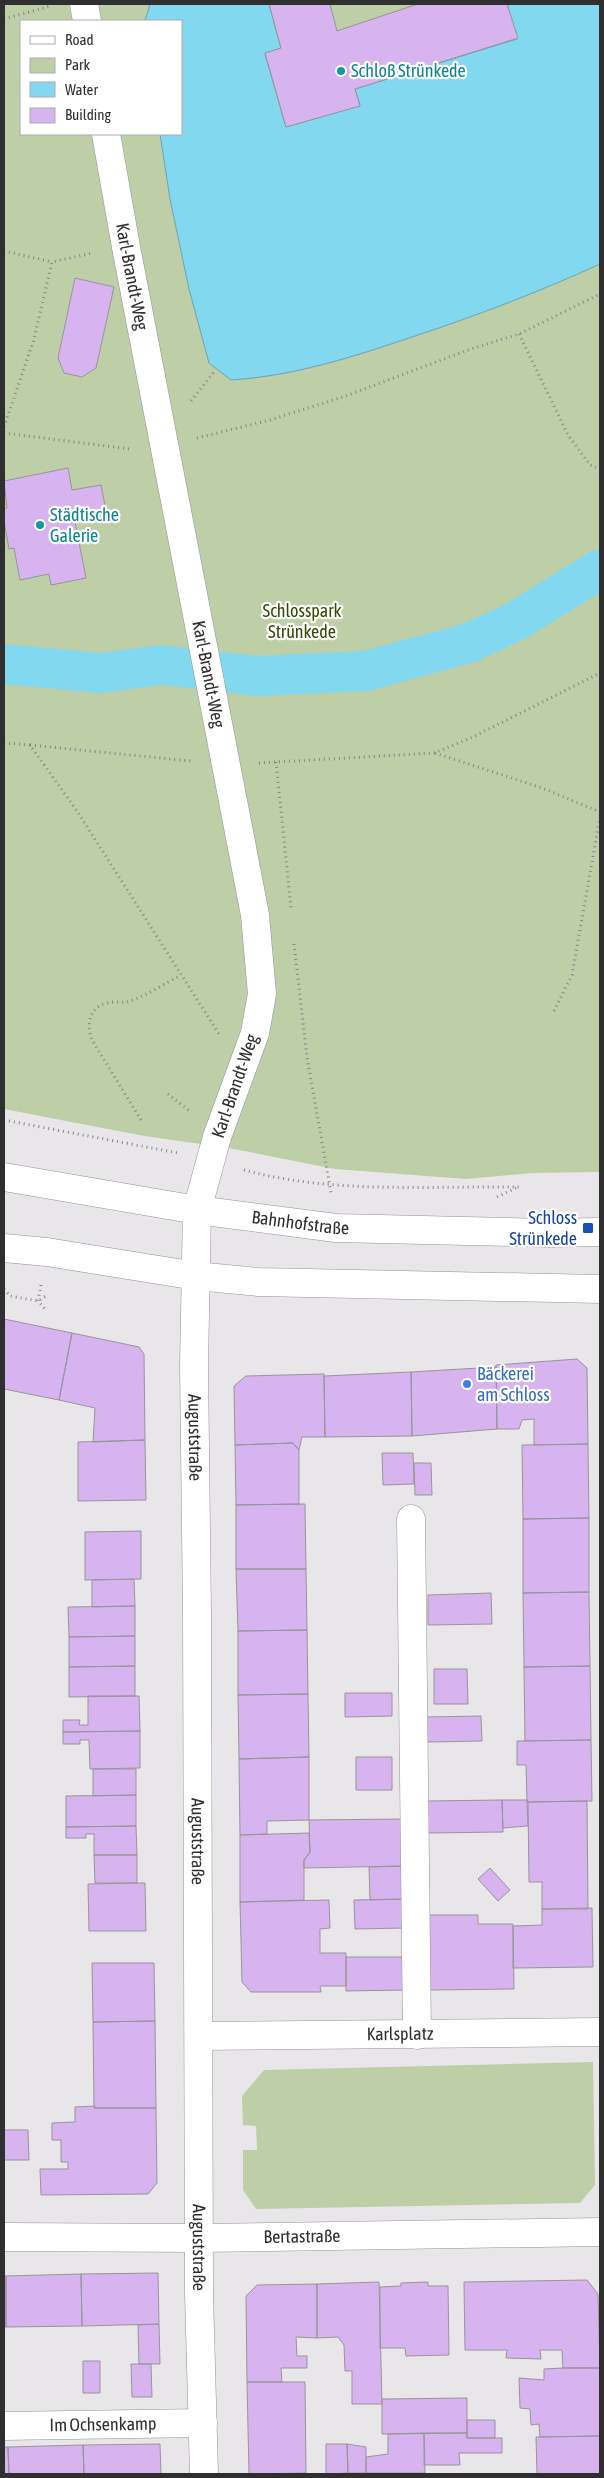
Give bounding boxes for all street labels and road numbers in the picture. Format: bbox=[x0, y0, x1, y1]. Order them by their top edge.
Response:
street label: Karl-Brandt-Weg bbox=[112, 221, 153, 332]
street label: Karl-Brandt-Weg bbox=[188, 619, 230, 730]
street label: Karl-Brandt-Weg bbox=[207, 1031, 262, 1141]
street label: Bahnhofstraße bbox=[250, 1206, 349, 1238]
street label: Auguststraße bbox=[184, 1394, 206, 1481]
street label: Auguststraße bbox=[188, 1798, 209, 1885]
street label: Karlsplatz bbox=[367, 2023, 434, 2044]
street label: Auguststraße bbox=[189, 2204, 210, 2291]
street label: Bertastraße bbox=[263, 2225, 341, 2247]
street label: Im Ochsenkamp bbox=[49, 2413, 157, 2435]

